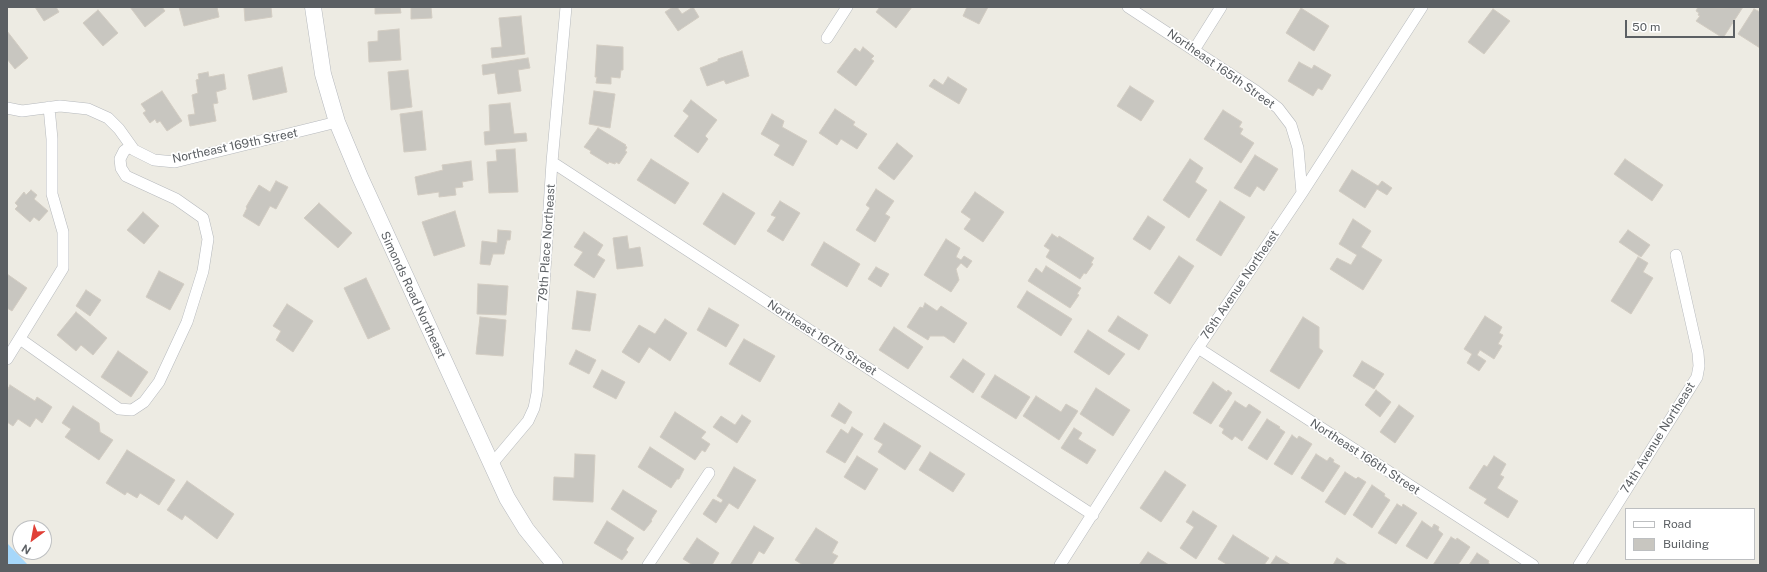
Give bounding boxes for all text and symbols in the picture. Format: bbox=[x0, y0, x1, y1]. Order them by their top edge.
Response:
scale bar bbox=[1627, 12, 1737, 38]
text: 50 m bbox=[1632, 20, 1660, 34]
street label: Northeast 165th Street bbox=[1164, 26, 1278, 112]
street label: Northeast 169th Street bbox=[171, 126, 299, 166]
street label: 79th Place Northeast bbox=[536, 183, 558, 303]
street label: 76th Avenue Northeast bbox=[1198, 228, 1282, 342]
street label: Simonds Road Northeast bbox=[377, 229, 449, 361]
street label: Northeast 167th Street bbox=[765, 297, 879, 379]
street label: 74th Avenue Northeast bbox=[1618, 380, 1698, 496]
street label: Northeast 166th Street bbox=[1307, 416, 1423, 498]
legend bbox=[1625, 508, 1755, 560]
text: Road bbox=[1663, 517, 1691, 531]
north arrow bbox=[12, 520, 52, 560]
text: Building bbox=[1663, 537, 1709, 551]
text: N bbox=[19, 542, 33, 557]

